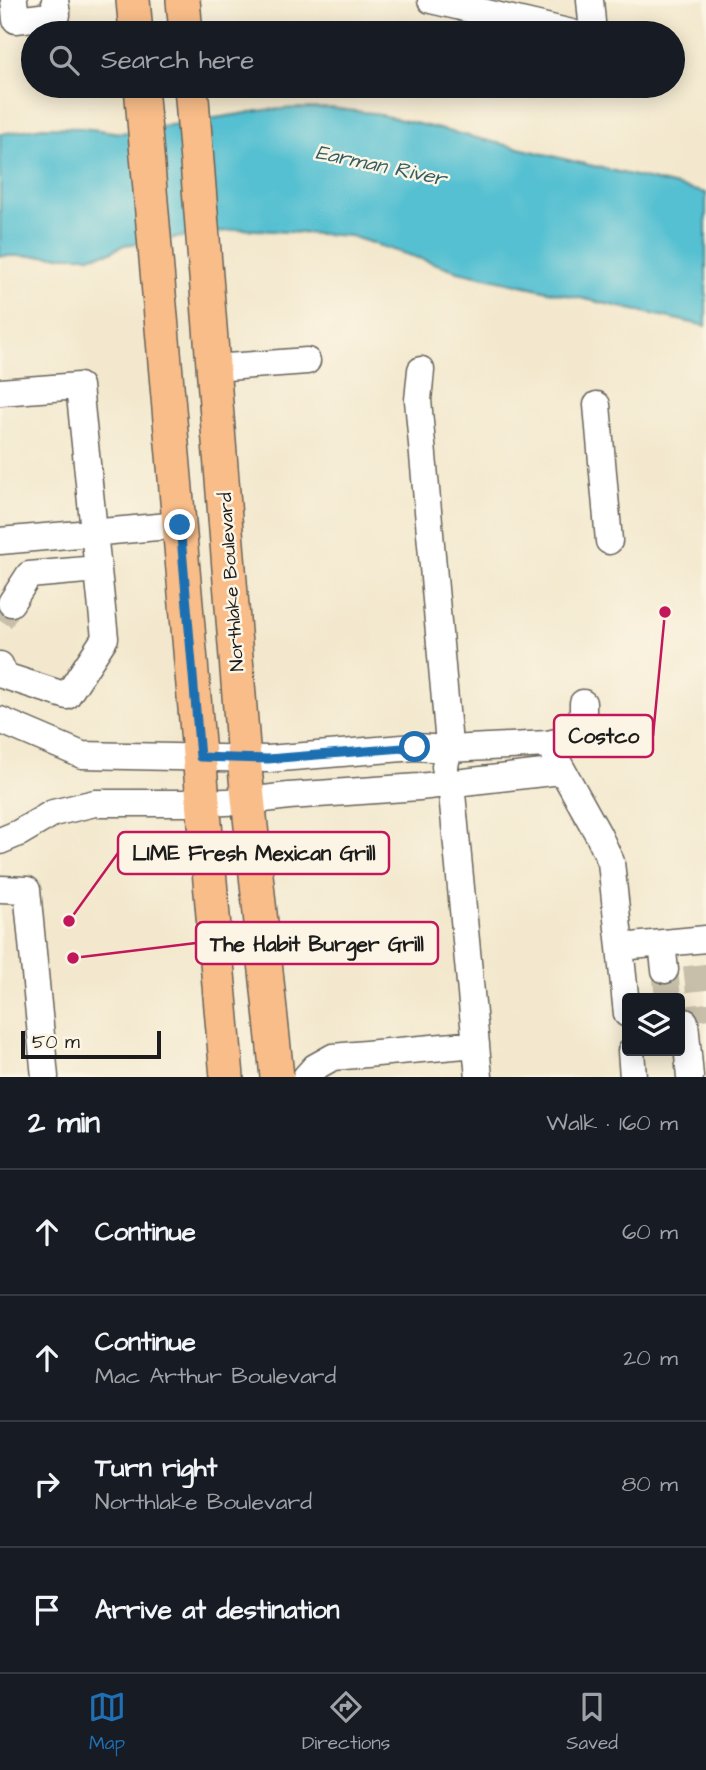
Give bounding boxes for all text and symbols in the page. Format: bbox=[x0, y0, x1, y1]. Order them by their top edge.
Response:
search box bbox=[21, 21, 685, 98]
icon: search bbox=[45, 41, 83, 79]
text: Search here bbox=[101, 42, 254, 78]
water label: Earman River bbox=[313, 138, 451, 194]
street label: Northlake Boulevard bbox=[212, 491, 251, 672]
route end bbox=[164, 509, 195, 540]
callout: Costco bbox=[554, 715, 653, 757]
text: Costco bbox=[569, 722, 640, 751]
route start bbox=[399, 731, 430, 762]
callout: LIME Fresh Mexican Grill bbox=[118, 832, 389, 874]
text: LIME Fresh Mexican Grill bbox=[132, 839, 376, 868]
callout: The Habit Burger Grill bbox=[196, 922, 438, 964]
text: The Habit Burger Grill bbox=[209, 930, 425, 961]
map controls bbox=[622, 993, 685, 1056]
button: layers bbox=[622, 993, 685, 1056]
scale bar bbox=[21, 1028, 161, 1060]
text: 50 m bbox=[32, 1029, 80, 1056]
text: 2 min bbox=[28, 1102, 100, 1144]
text: Walk · 160 m bbox=[546, 1107, 678, 1139]
icon: ahead bbox=[28, 1213, 66, 1251]
text: Continue bbox=[95, 1214, 196, 1250]
text: 60 m bbox=[622, 1216, 678, 1248]
text: Continue bbox=[95, 1324, 196, 1360]
icon: ahead bbox=[28, 1339, 66, 1377]
text: 20 m bbox=[623, 1342, 678, 1374]
text: Mac Arthur Boulevard bbox=[95, 1360, 336, 1392]
text: Turn right bbox=[95, 1450, 217, 1486]
icon: right bbox=[28, 1465, 66, 1503]
text: 80 m bbox=[621, 1468, 678, 1500]
text: Northlake Boulevard bbox=[95, 1486, 312, 1518]
icon: arrive bbox=[28, 1591, 66, 1629]
text: Arrive at destination bbox=[95, 1592, 340, 1628]
tab: Map bbox=[88, 1688, 126, 1757]
tab: Directions bbox=[302, 1688, 390, 1757]
tab: Saved bbox=[566, 1688, 618, 1757]

